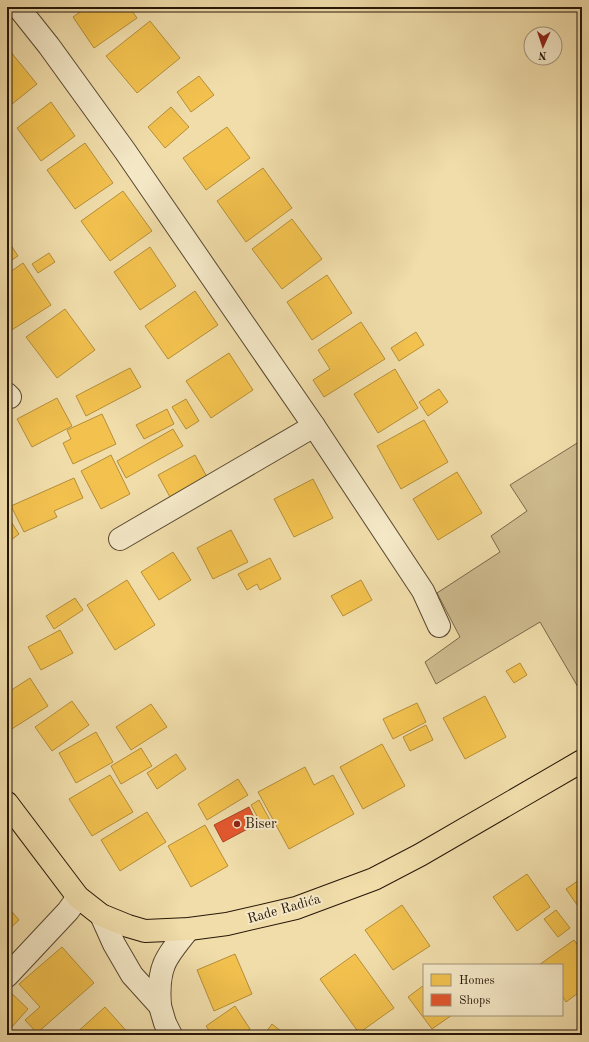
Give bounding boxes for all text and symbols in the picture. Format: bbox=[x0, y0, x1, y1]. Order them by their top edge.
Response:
north arrow bbox=[523, 26, 563, 66]
text: N bbox=[537, 49, 547, 60]
place label: Biser bbox=[245, 817, 277, 831]
marker: Biser bbox=[232, 819, 242, 829]
street label: Rade Radića bbox=[246, 892, 322, 926]
legend bbox=[423, 964, 563, 1016]
text: Homes bbox=[459, 975, 495, 987]
text: Shops bbox=[459, 995, 490, 1007]

